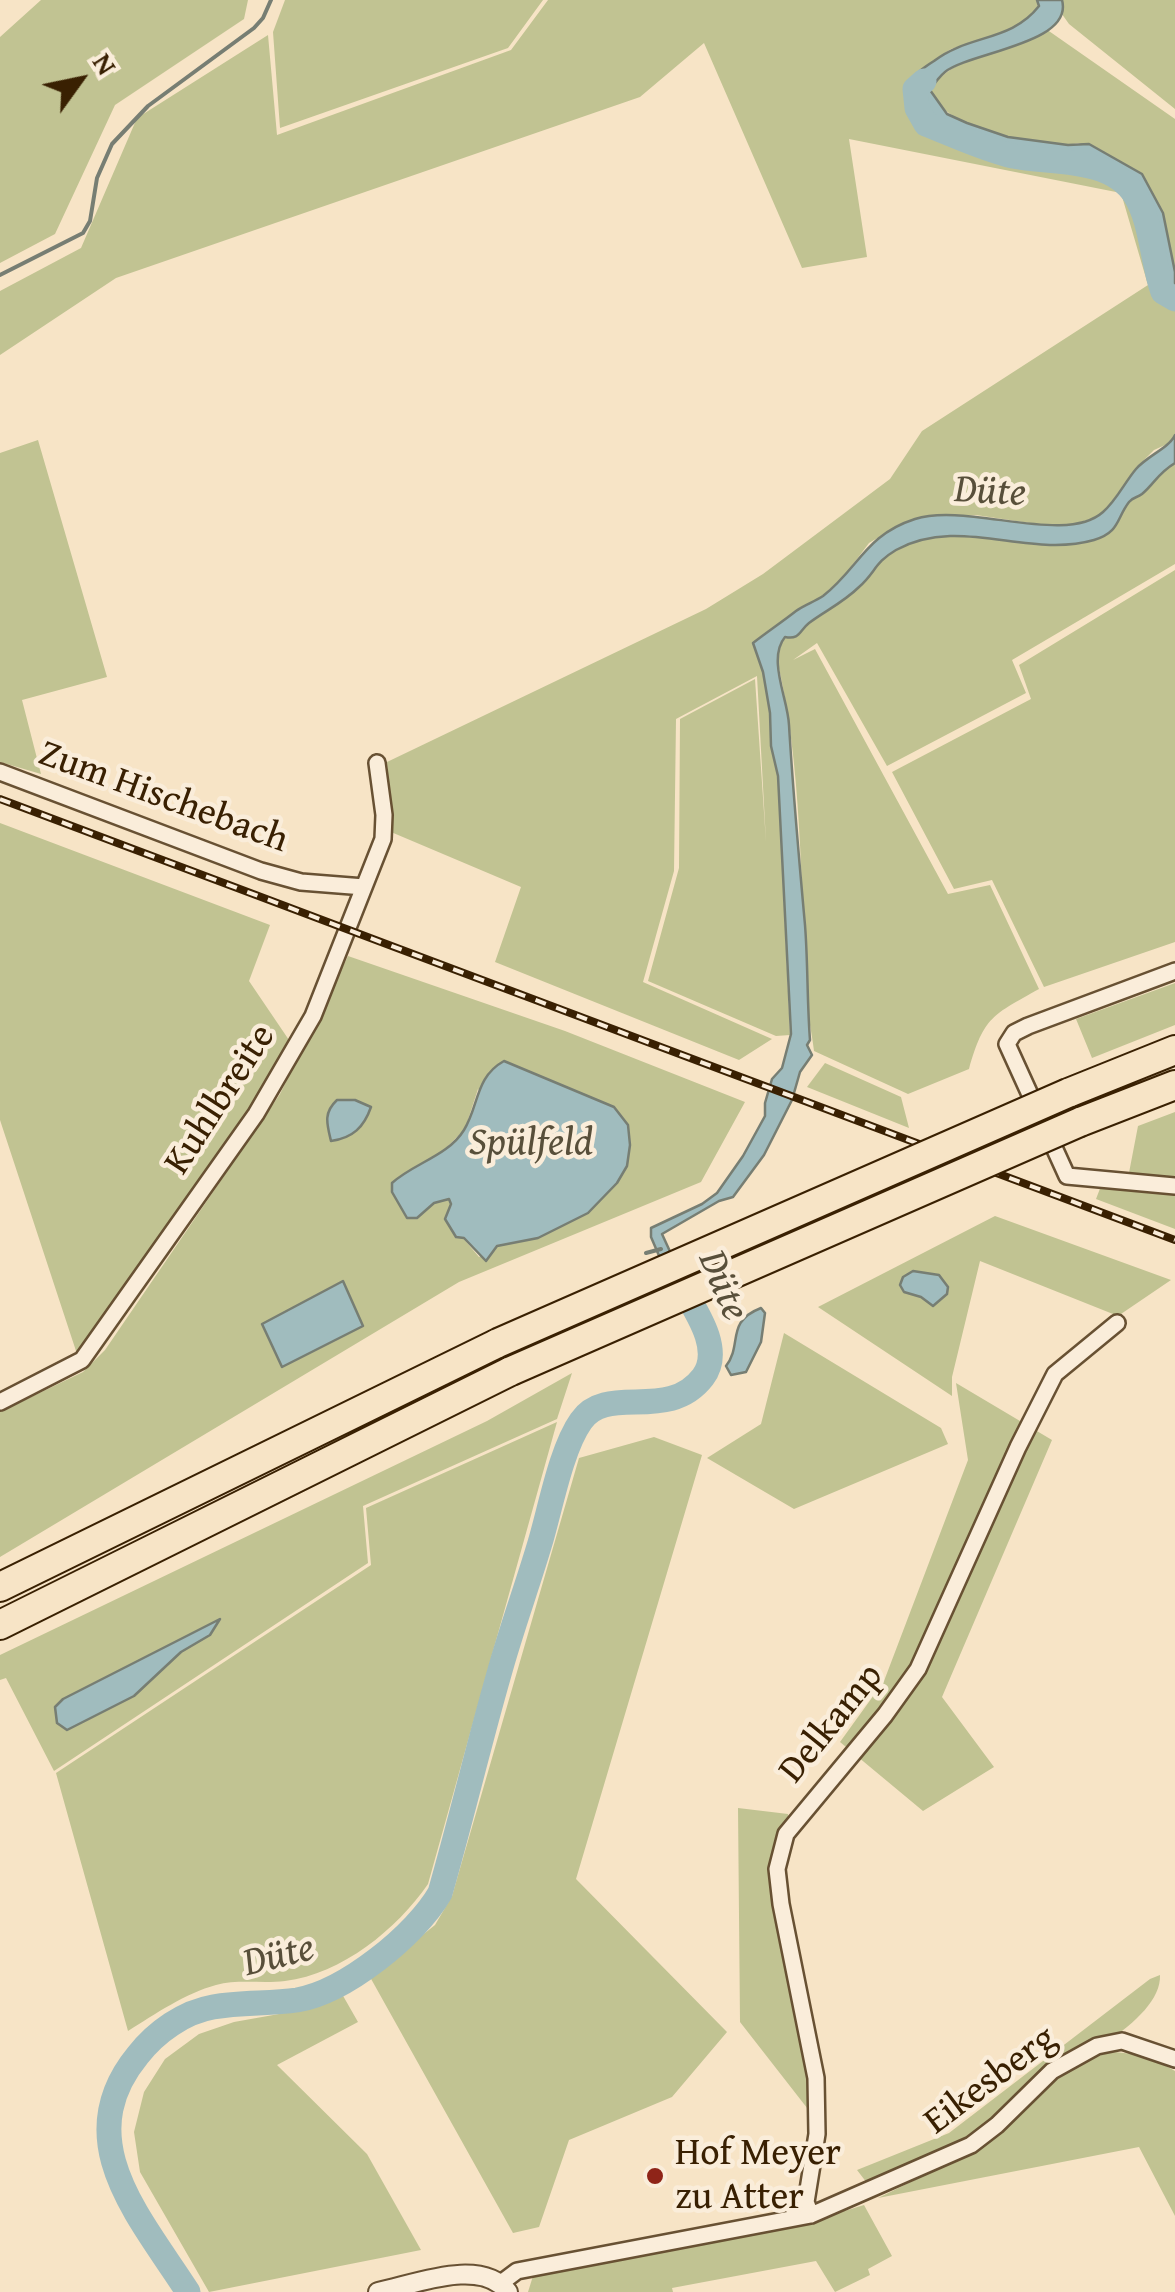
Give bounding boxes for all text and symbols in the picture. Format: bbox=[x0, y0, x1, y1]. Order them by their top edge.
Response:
north arrow bbox=[30, 30, 130, 130]
text: N bbox=[83, 44, 128, 82]
water label: Düte bbox=[953, 467, 1027, 519]
street label: Zum Hischebach bbox=[32, 732, 294, 864]
street label: Kuhlbreite bbox=[156, 1016, 286, 1184]
water label: Spülfeld bbox=[469, 1120, 593, 1168]
water label: Düte bbox=[686, 1244, 758, 1328]
street label: Delkamp bbox=[770, 1655, 894, 1793]
water label: Düte bbox=[238, 1925, 320, 1989]
street label: Eikesberg bbox=[916, 2017, 1066, 2145]
place label: Hof Meyer zu Atter bbox=[675, 2131, 841, 2220]
marker: Hof Meyer zu Atter bbox=[644, 2165, 666, 2187]

